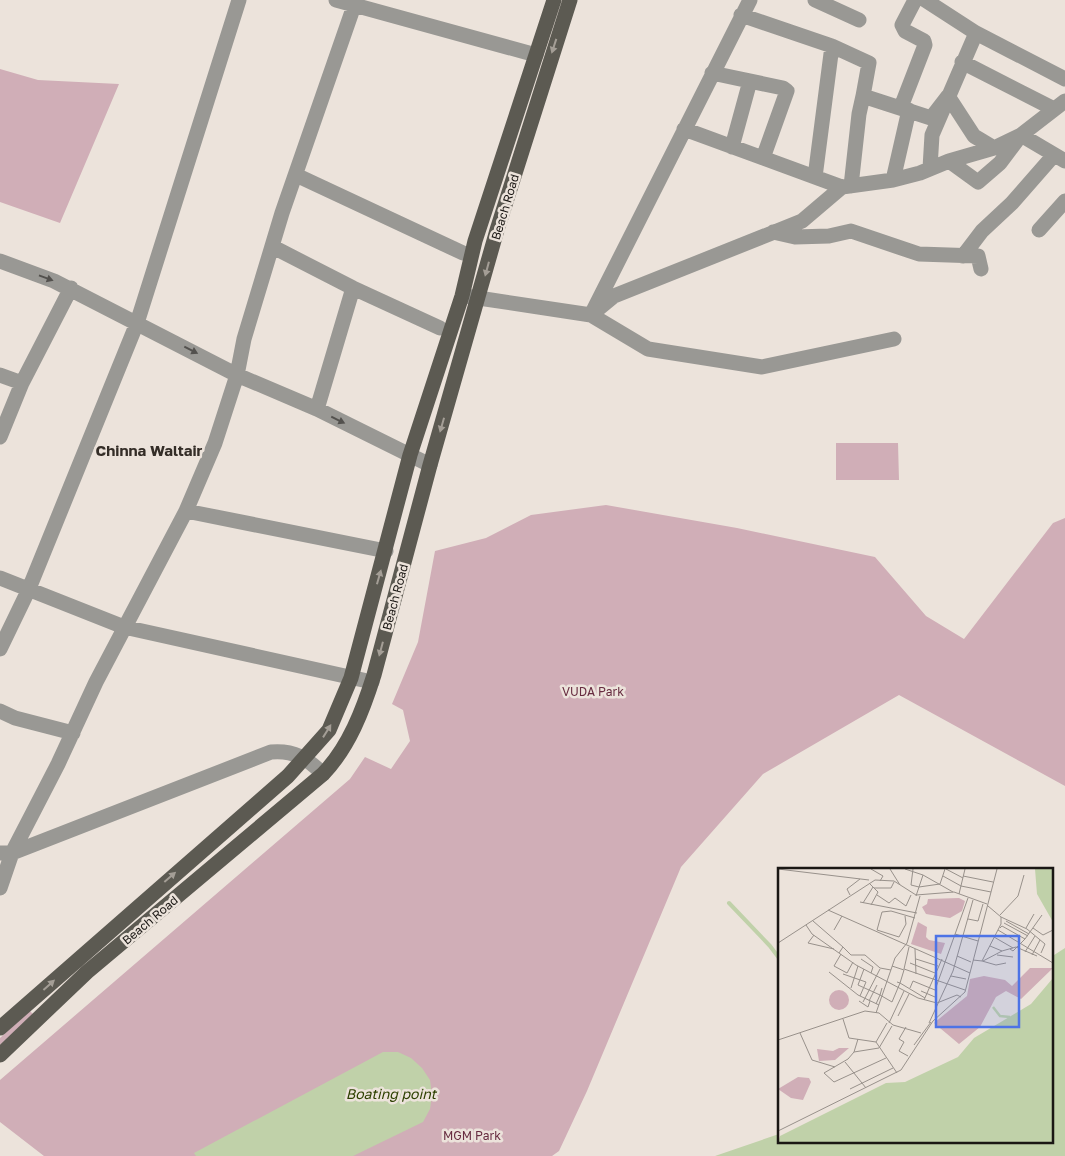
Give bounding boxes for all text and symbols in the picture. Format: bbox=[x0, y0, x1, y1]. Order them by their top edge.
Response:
one-way arrow bbox=[550, 39, 558, 54]
street label: Beach Road bbox=[488, 172, 522, 242]
one-way arrow bbox=[483, 261, 491, 276]
one-way arrow bbox=[39, 274, 54, 282]
one-way arrow bbox=[184, 347, 198, 355]
one-way arrow bbox=[331, 416, 345, 424]
one-way arrow bbox=[437, 417, 445, 432]
district label: Chinna Waltair bbox=[96, 441, 203, 459]
street label: Beach Road bbox=[379, 562, 411, 632]
one-way arrow bbox=[375, 570, 383, 585]
one-way arrow bbox=[377, 642, 385, 657]
park label: VUDA Park bbox=[562, 684, 624, 699]
one-way arrow bbox=[322, 724, 331, 737]
inset map bbox=[778, 868, 1052, 1144]
one-way arrow bbox=[164, 871, 176, 883]
street label: Beach Road bbox=[119, 892, 181, 948]
one-way arrow bbox=[42, 979, 54, 991]
water label: Boating point bbox=[346, 1085, 438, 1102]
park label: MGM Park bbox=[443, 1128, 501, 1143]

